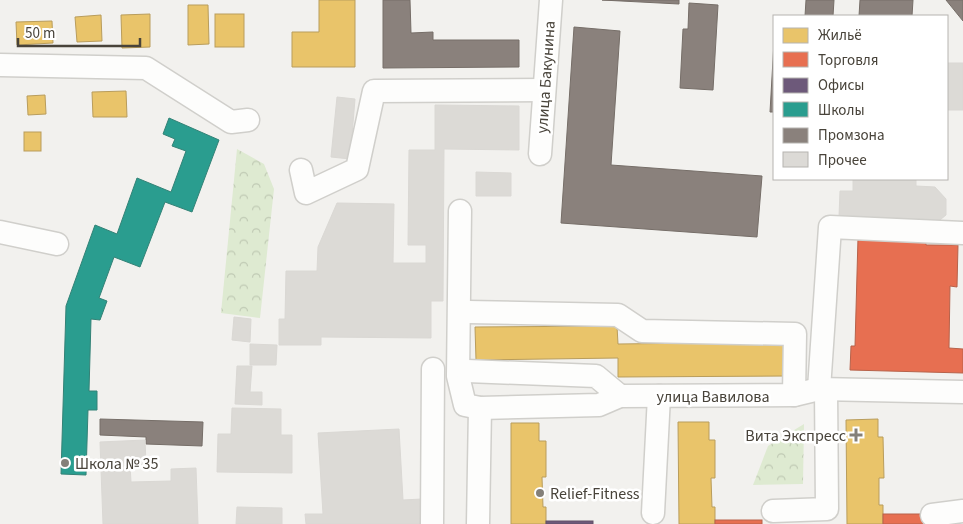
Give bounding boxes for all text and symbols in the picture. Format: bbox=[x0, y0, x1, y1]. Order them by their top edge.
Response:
scale bar bbox=[18, 15, 140, 47]
legend bbox=[773, 15, 948, 180]
street label: улица Бакунина bbox=[531, 20, 561, 134]
text: 50 m bbox=[25, 23, 55, 44]
text: Жильё bbox=[818, 25, 862, 46]
text: Торговля bbox=[818, 50, 878, 71]
text: Офисы bbox=[818, 75, 864, 96]
text: Школы bbox=[818, 100, 865, 121]
text: Промзона bbox=[818, 125, 885, 146]
text: Прочее bbox=[818, 150, 867, 171]
street label: улица Вавилова bbox=[656, 386, 770, 408]
place label: Вита Экспресс bbox=[745, 425, 846, 447]
marker: Вита Экспресс bbox=[850, 429, 862, 441]
place label: Школа № 35 bbox=[75, 453, 159, 475]
marker: Школа № 35 bbox=[59, 457, 71, 469]
place label: Relief-Fitness bbox=[550, 483, 640, 505]
marker: Relief-Fitness bbox=[534, 487, 546, 499]

